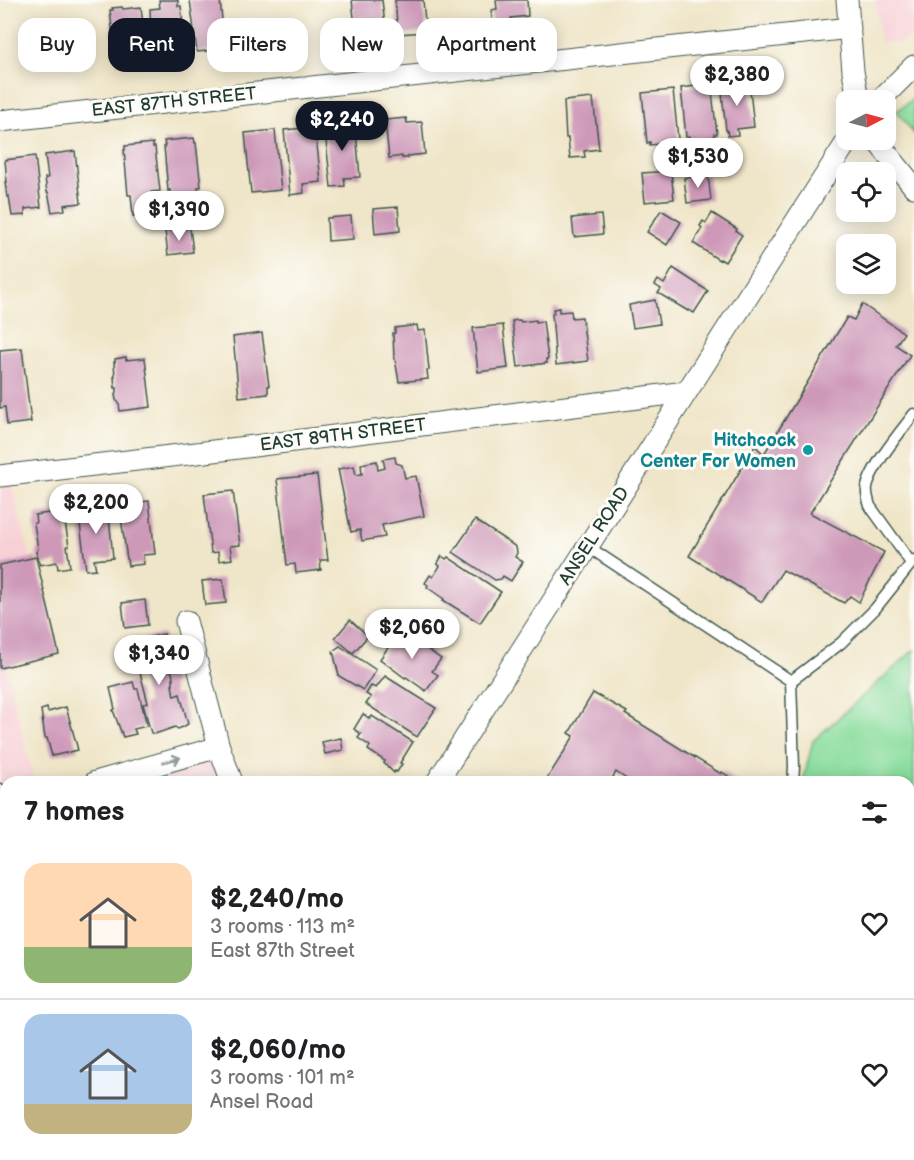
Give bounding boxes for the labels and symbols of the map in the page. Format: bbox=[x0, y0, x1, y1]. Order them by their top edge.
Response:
pin: $2,380 bbox=[688, 56, 786, 107]
street label: EAST 87TH STREET bbox=[91, 83, 258, 121]
north arrow bbox=[836, 90, 896, 150]
pin: $2,240 bbox=[293, 101, 391, 152]
pin: $1,530 bbox=[649, 138, 747, 189]
pin: $1,390 bbox=[130, 191, 228, 242]
street label: EAST 89TH STREET bbox=[259, 414, 427, 456]
place label: Hitchcock Center For Women bbox=[640, 430, 797, 472]
marker: Hitchcock Center For Women bbox=[801, 443, 815, 457]
street label: ANSEL ROAD bbox=[555, 483, 633, 589]
pin: $2,200 bbox=[47, 484, 145, 535]
pin: $2,060 bbox=[363, 609, 461, 660]
pin: $1,340 bbox=[110, 635, 208, 686]
one-way arrow bbox=[162, 754, 181, 766]

